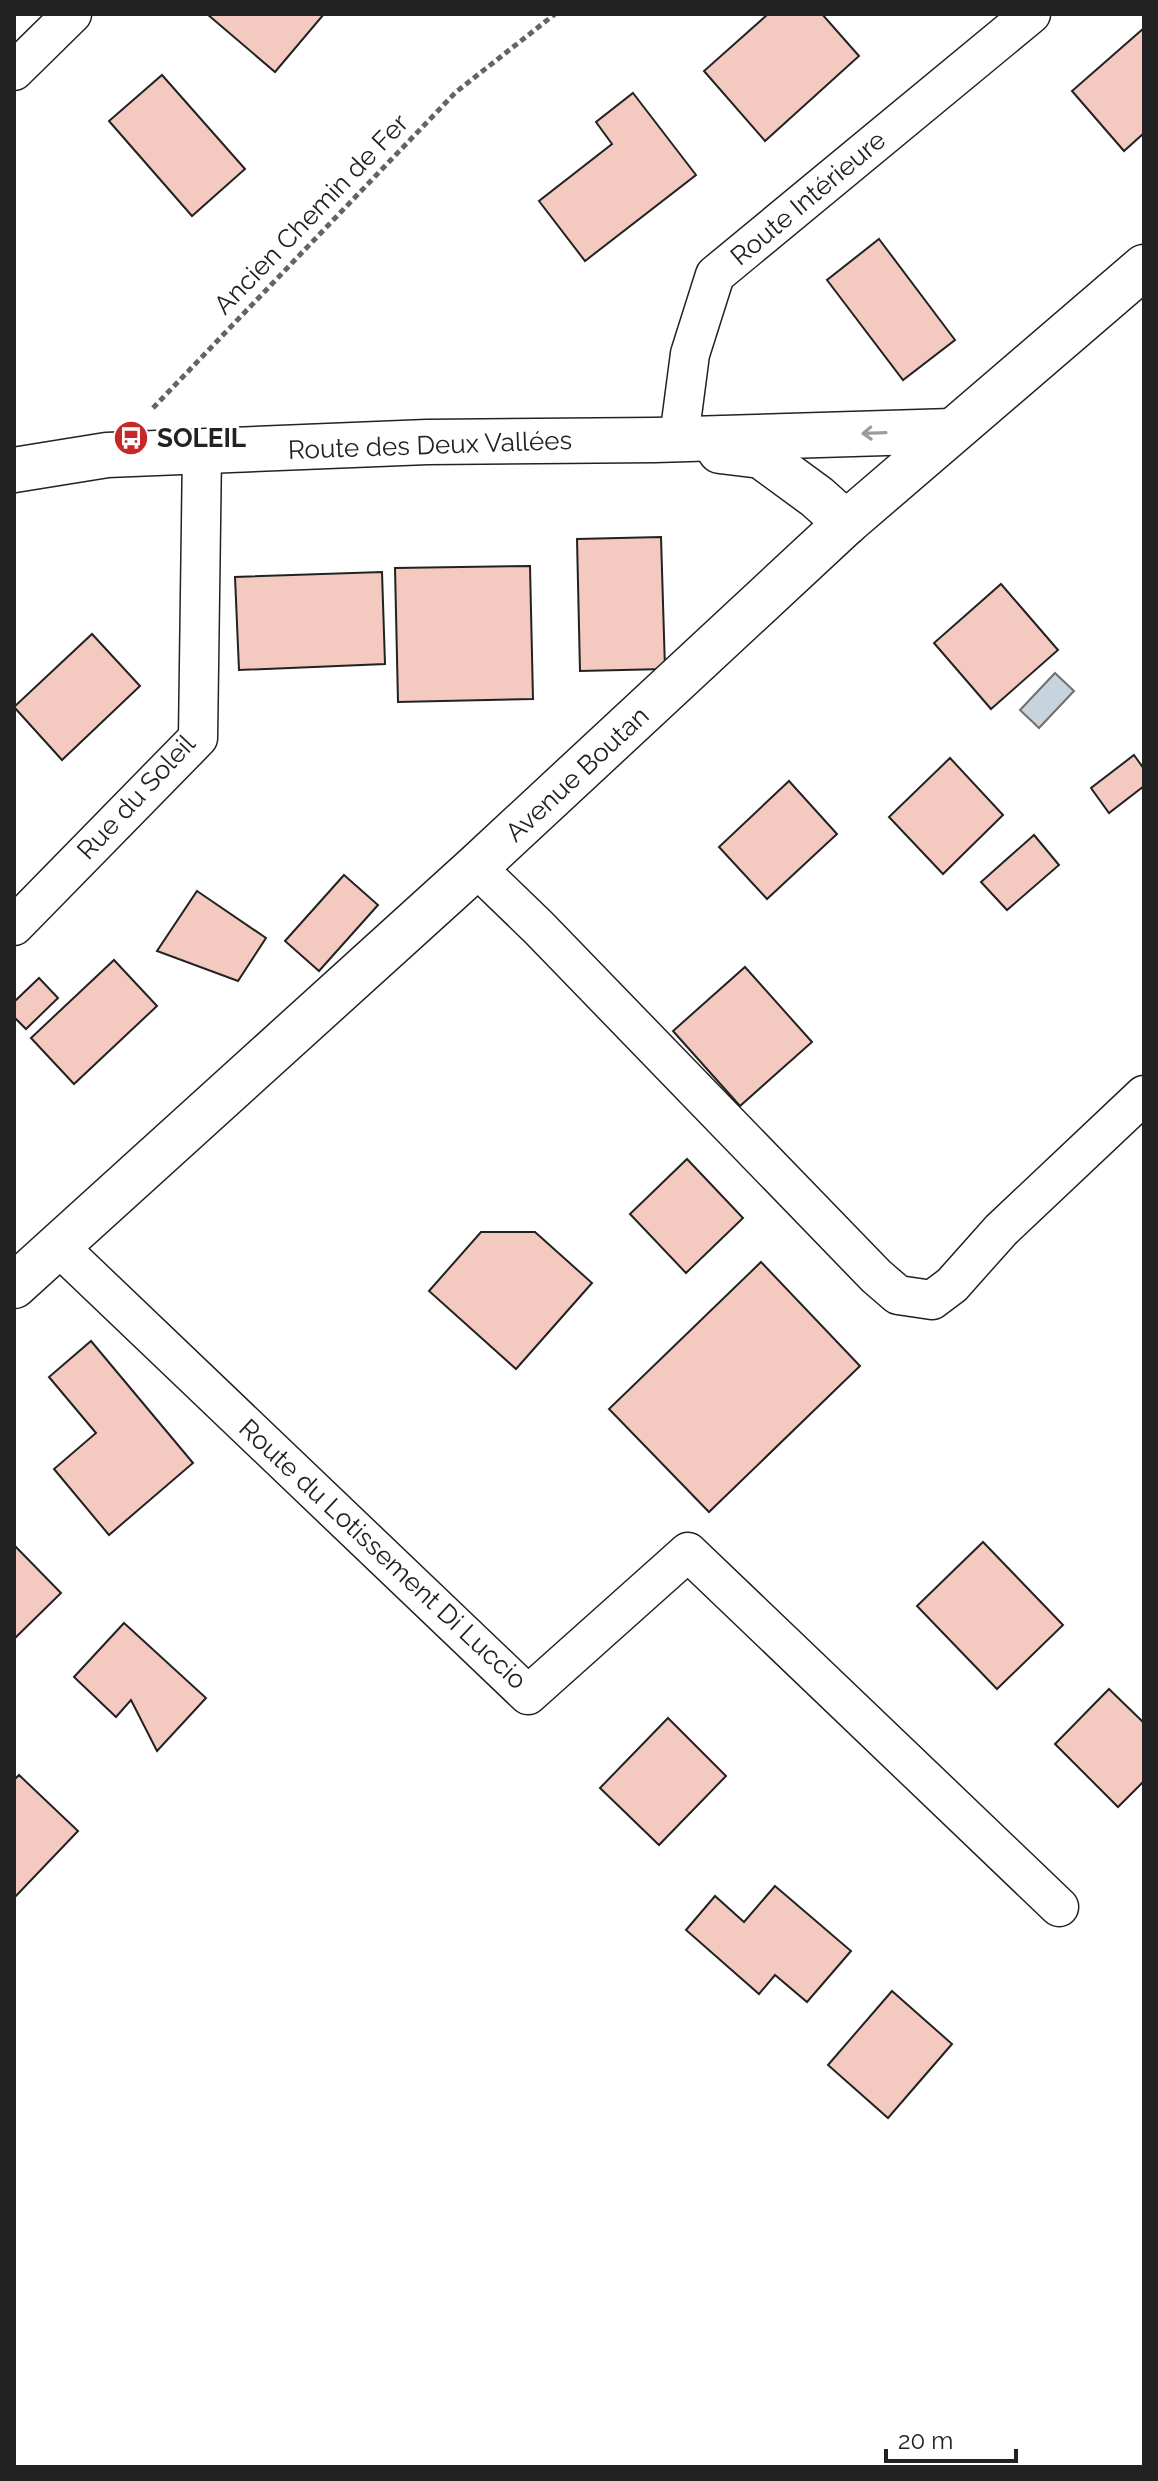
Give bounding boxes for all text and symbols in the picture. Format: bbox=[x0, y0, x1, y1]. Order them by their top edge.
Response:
street label: Ancien Chemin de Fer bbox=[208, 108, 414, 320]
street label: Route Intérieure bbox=[725, 125, 891, 271]
bus stop icon: SOLEIL bbox=[112, 419, 150, 457]
place label: SOLEIL bbox=[157, 423, 246, 453]
street label: Route des Deux Vallées bbox=[287, 425, 573, 465]
one-way arrow bbox=[861, 425, 888, 441]
street label: Avenue Boutan bbox=[499, 700, 655, 848]
street label: Rue du Soleil bbox=[71, 728, 202, 865]
street label: Route du Lotissement Di Luccio bbox=[233, 1413, 533, 1695]
scale bar bbox=[886, 2413, 1016, 2463]
text: 20 m bbox=[898, 2426, 953, 2455]

